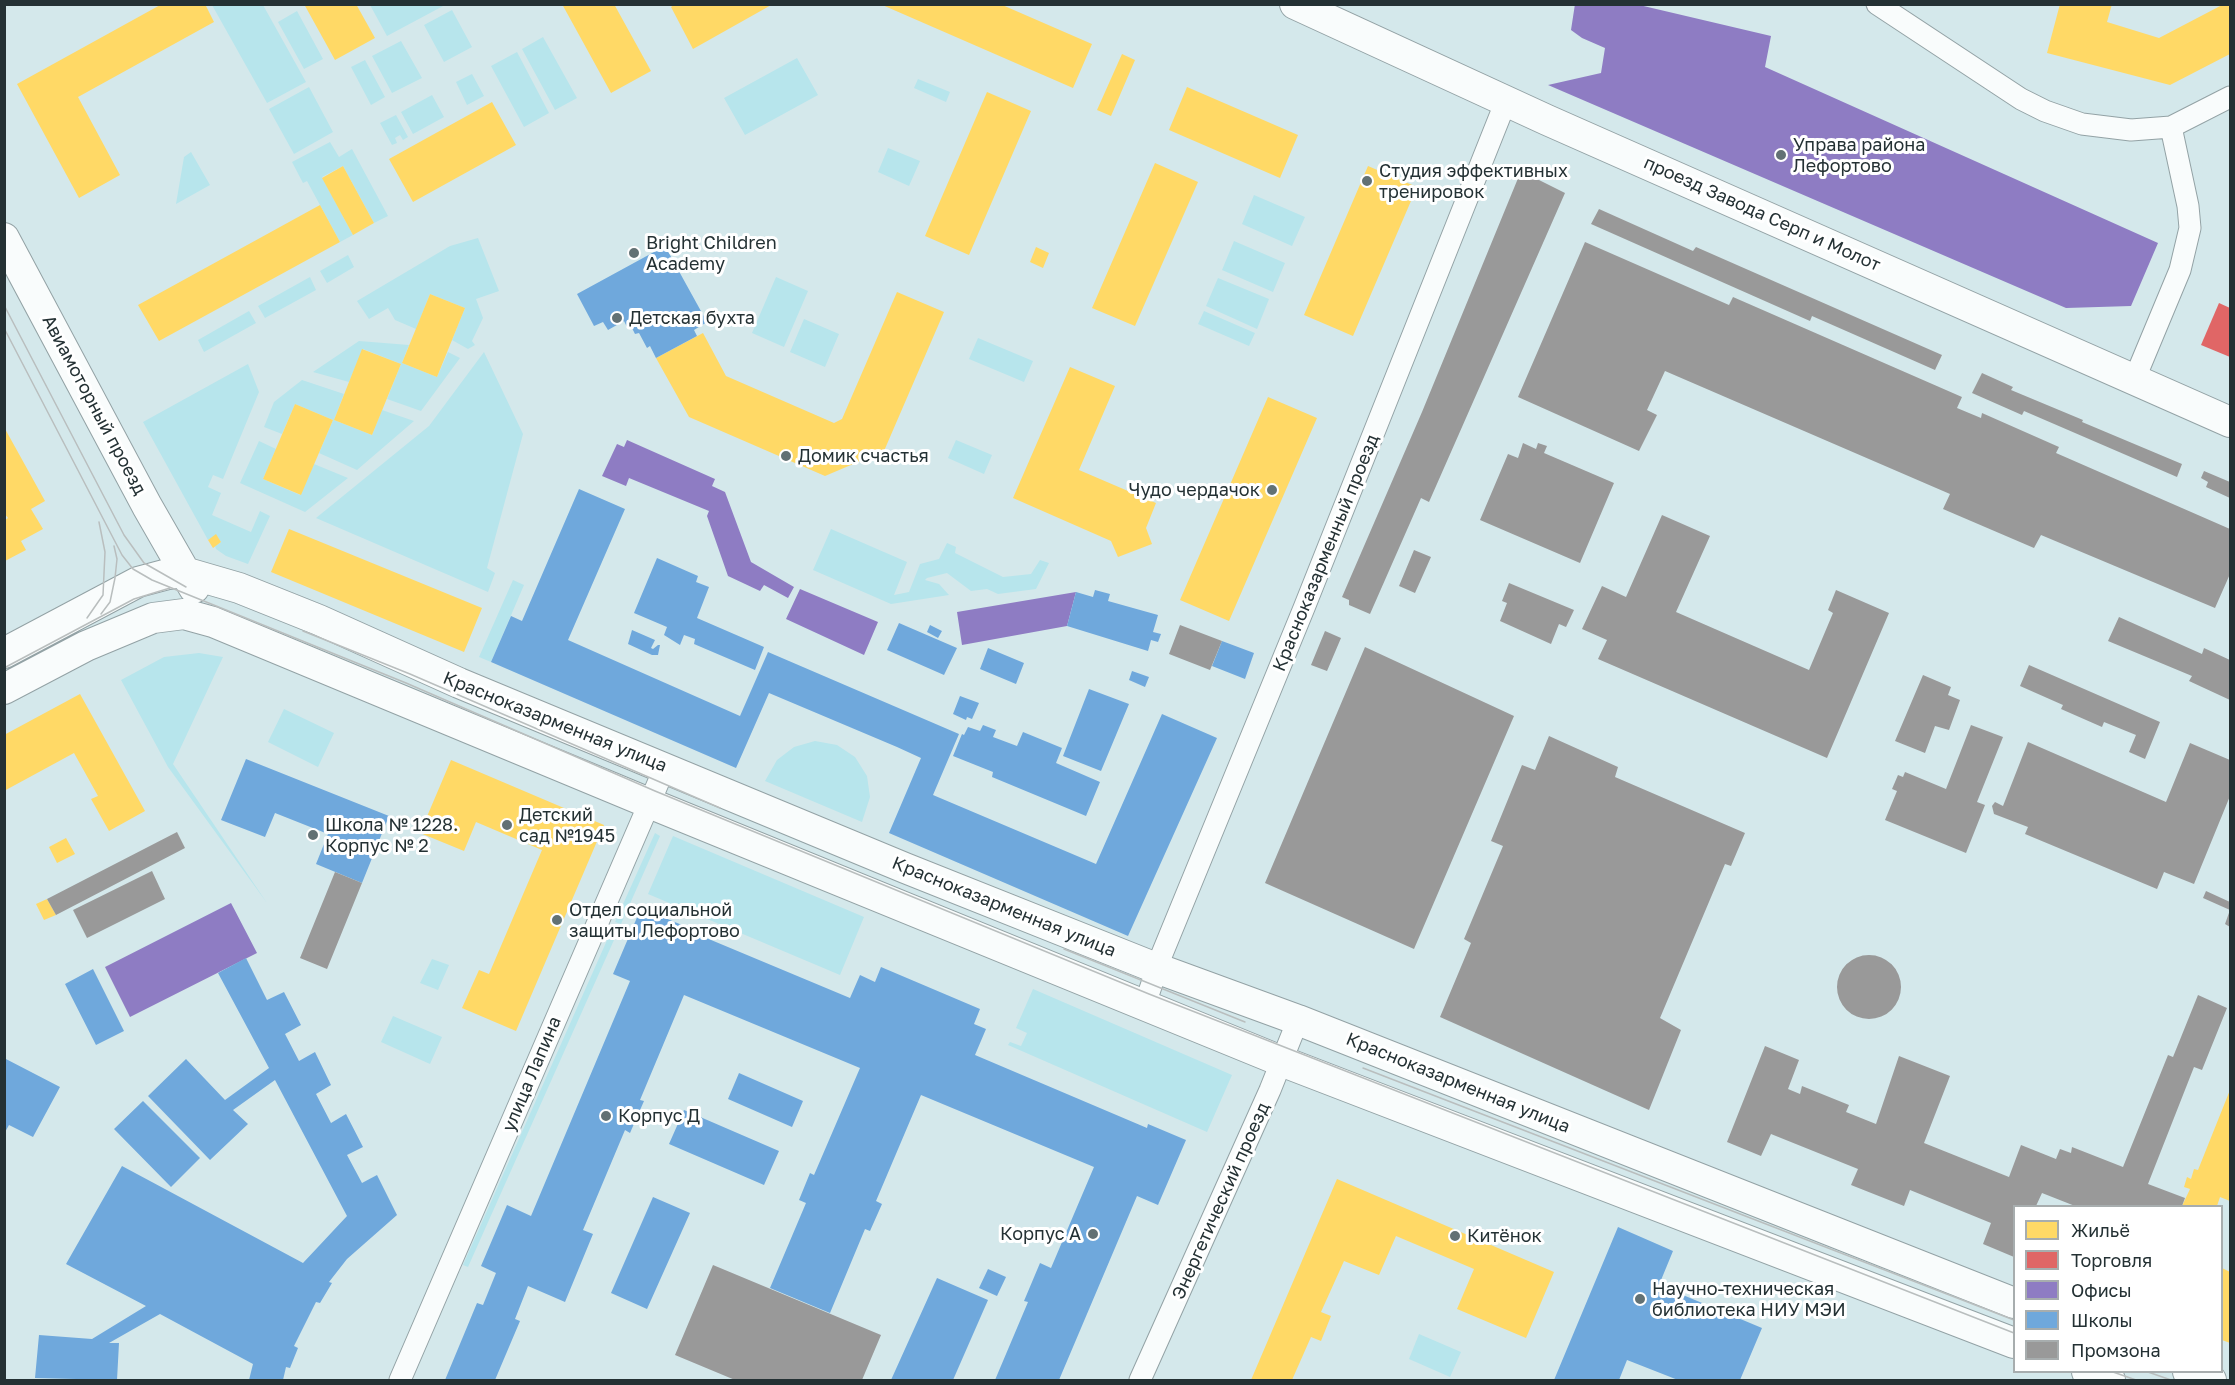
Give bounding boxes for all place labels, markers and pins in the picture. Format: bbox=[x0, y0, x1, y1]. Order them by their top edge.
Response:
place label: Управа района Лефортово bbox=[1793, 134, 1925, 176]
marker: Управа района Лефортово bbox=[1774, 148, 1788, 162]
place label: Студия эффективных тренировок bbox=[1379, 160, 1568, 202]
marker: Студия эффективных тренировок bbox=[1360, 174, 1374, 188]
place label: Bright Children Academy bbox=[646, 232, 777, 274]
marker: Bright Children Academy bbox=[627, 246, 641, 260]
place label: Детская бухта bbox=[629, 307, 755, 329]
marker: Детская бухта bbox=[610, 311, 624, 325]
place label: Домик счастья bbox=[798, 445, 929, 467]
marker: Домик счастья bbox=[779, 449, 793, 463]
place label: Чудо чердачок bbox=[1129, 479, 1260, 501]
marker: Чудо чердачок bbox=[1265, 483, 1279, 497]
place label: Детский сад №1945 bbox=[519, 804, 615, 846]
place label: Школа № 1228. Корпус № 2 bbox=[325, 814, 458, 856]
marker: Детский сад №1945 bbox=[500, 818, 514, 832]
marker: Школа № 1228. Корпус № 2 bbox=[306, 828, 320, 842]
place label: Отдел социальной защиты Лефортово bbox=[569, 899, 740, 942]
marker: Отдел социальной защиты Лефортово bbox=[550, 913, 564, 927]
place label: Корпус Д bbox=[618, 1105, 700, 1127]
marker: Корпус Д bbox=[599, 1109, 613, 1123]
place label: Корпус А bbox=[1000, 1223, 1081, 1245]
place label: Китёнок bbox=[1467, 1225, 1542, 1247]
marker: Корпус А bbox=[1086, 1227, 1100, 1241]
marker: Китёнок bbox=[1448, 1229, 1462, 1243]
place label: Научно-техническая библиотека НИУ МЭИ bbox=[1652, 1278, 1846, 1320]
marker: Научно-техническая библиотека НИУ МЭИ bbox=[1633, 1292, 1647, 1306]

